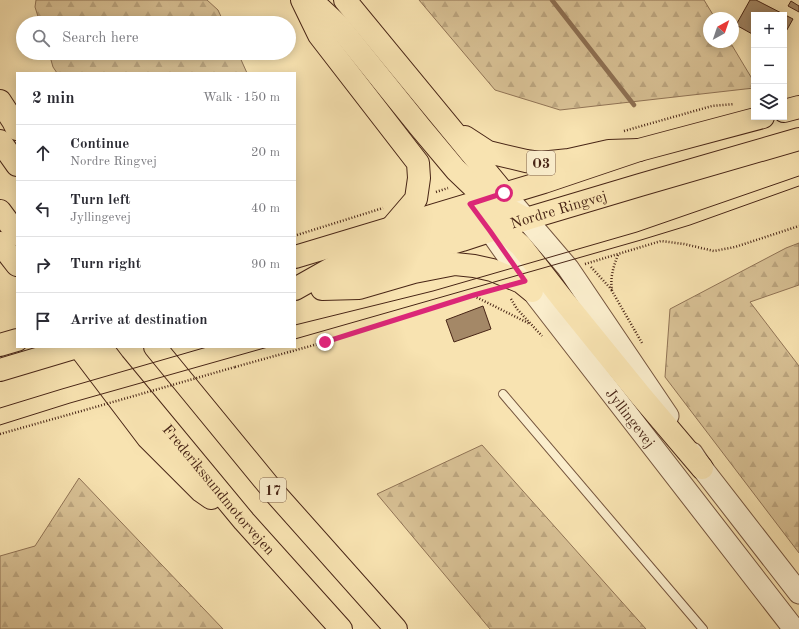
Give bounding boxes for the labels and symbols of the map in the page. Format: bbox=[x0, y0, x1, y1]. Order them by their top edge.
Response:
north arrow bbox=[703, 12, 739, 48]
road number: O3 bbox=[527, 151, 555, 175]
route start bbox=[495, 184, 513, 202]
street label: Nordre Ringvej bbox=[509, 189, 609, 233]
route end bbox=[316, 333, 334, 351]
street label: Jyllingevej bbox=[602, 386, 657, 451]
street label: Frederikssundmotorvejen bbox=[159, 423, 277, 559]
road number: 17 bbox=[260, 478, 286, 502]

